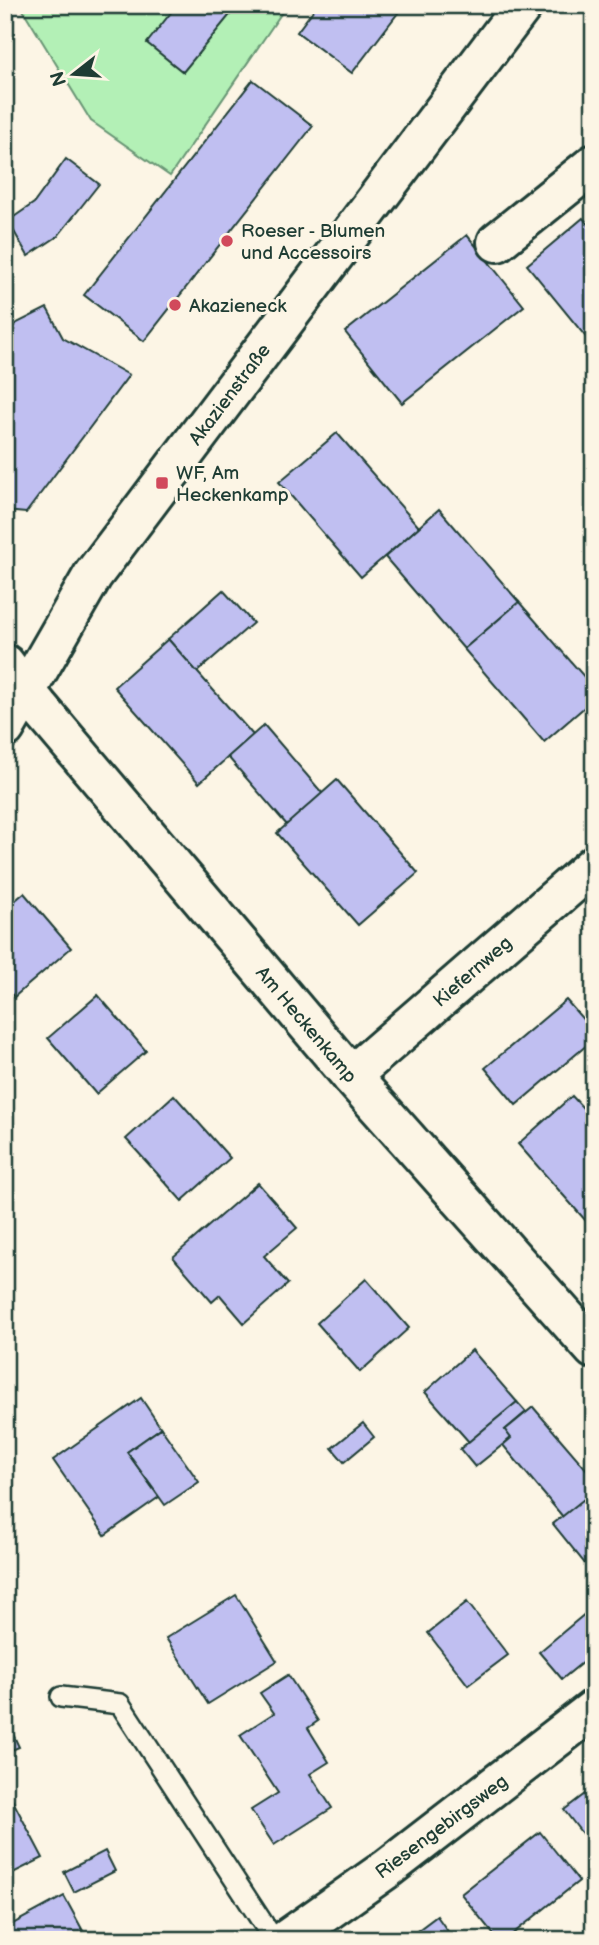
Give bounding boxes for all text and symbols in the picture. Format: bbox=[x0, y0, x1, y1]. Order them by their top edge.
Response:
north arrow bbox=[38, 38, 108, 108]
text: N bbox=[46, 68, 72, 89]
place label: Roeser - Blumen und Accessoirs bbox=[241, 220, 385, 265]
marker: Roeser - Blumen und Accessoirs bbox=[219, 233, 235, 249]
place label: Akazieneck bbox=[189, 295, 287, 318]
marker: Akazieneck bbox=[167, 297, 183, 313]
street label: Akazienstraße bbox=[185, 340, 276, 450]
place label: WF, Am Heckenkamp bbox=[176, 462, 289, 507]
marker: WF, Am Heckenkamp bbox=[154, 475, 170, 491]
street label: Kiefernweg bbox=[429, 932, 517, 1013]
street label: Am Heckenkamp bbox=[250, 962, 361, 1088]
street label: Riesengebirgsweg bbox=[371, 1770, 513, 1884]

